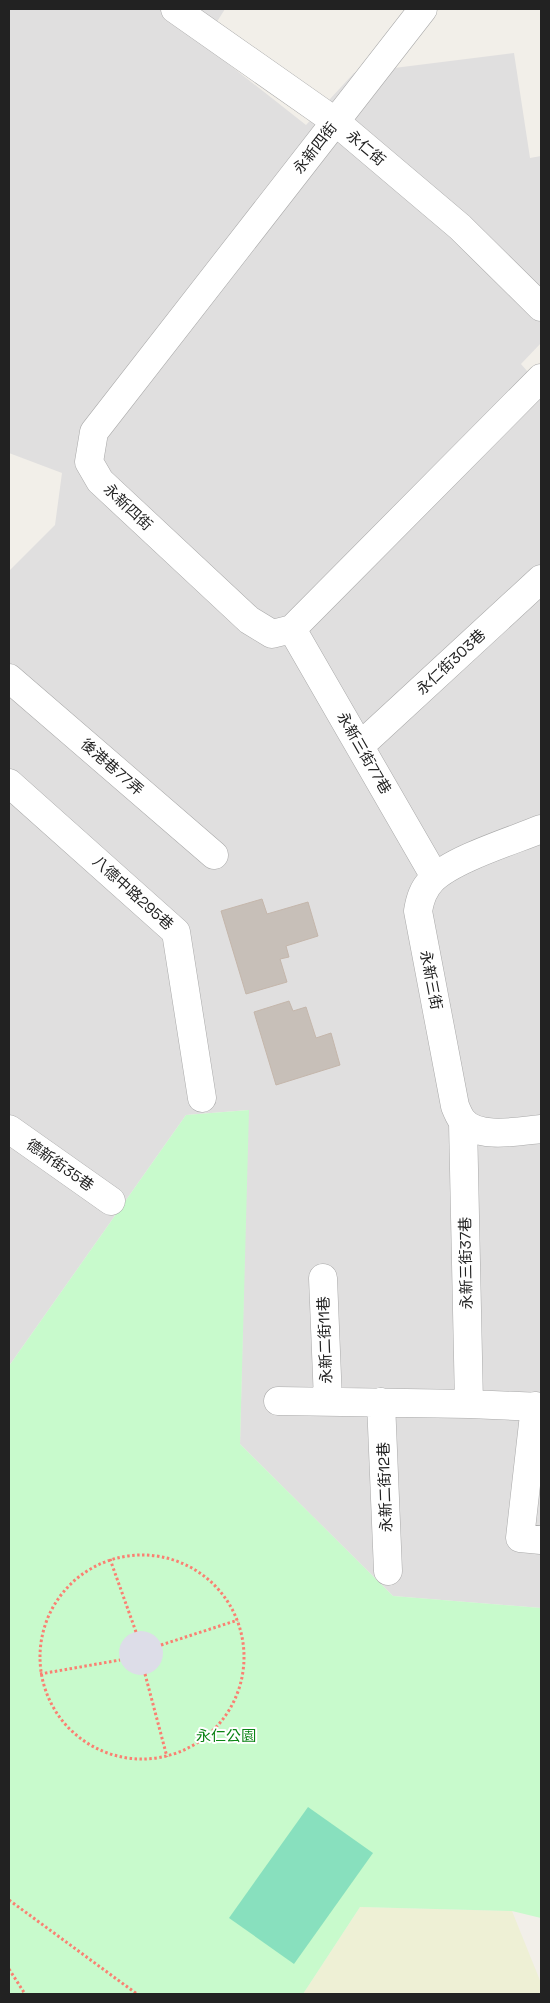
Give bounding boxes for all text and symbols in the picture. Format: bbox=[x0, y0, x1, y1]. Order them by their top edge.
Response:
street label: 永新四街 bbox=[289, 118, 341, 177]
street label: 永仁街 bbox=[343, 126, 390, 169]
street label: 永新四街 bbox=[100, 479, 157, 534]
street label: 永仁街303巷 bbox=[412, 625, 489, 699]
street label: 永新三街77巷 bbox=[333, 708, 396, 797]
street label: 後港巷77弄 bbox=[77, 734, 148, 799]
street label: 八德中路295巷 bbox=[89, 851, 178, 934]
street label: 永新三街 bbox=[416, 949, 447, 1011]
street label: 德新街35巷 bbox=[23, 1134, 98, 1195]
street label: 永新三街37巷 bbox=[455, 1217, 476, 1309]
street label: 永新二街11巷 bbox=[313, 1296, 336, 1384]
street label: 永新二街12巷 bbox=[373, 1442, 396, 1532]
park label: 永仁公園 bbox=[196, 1726, 256, 1745]

